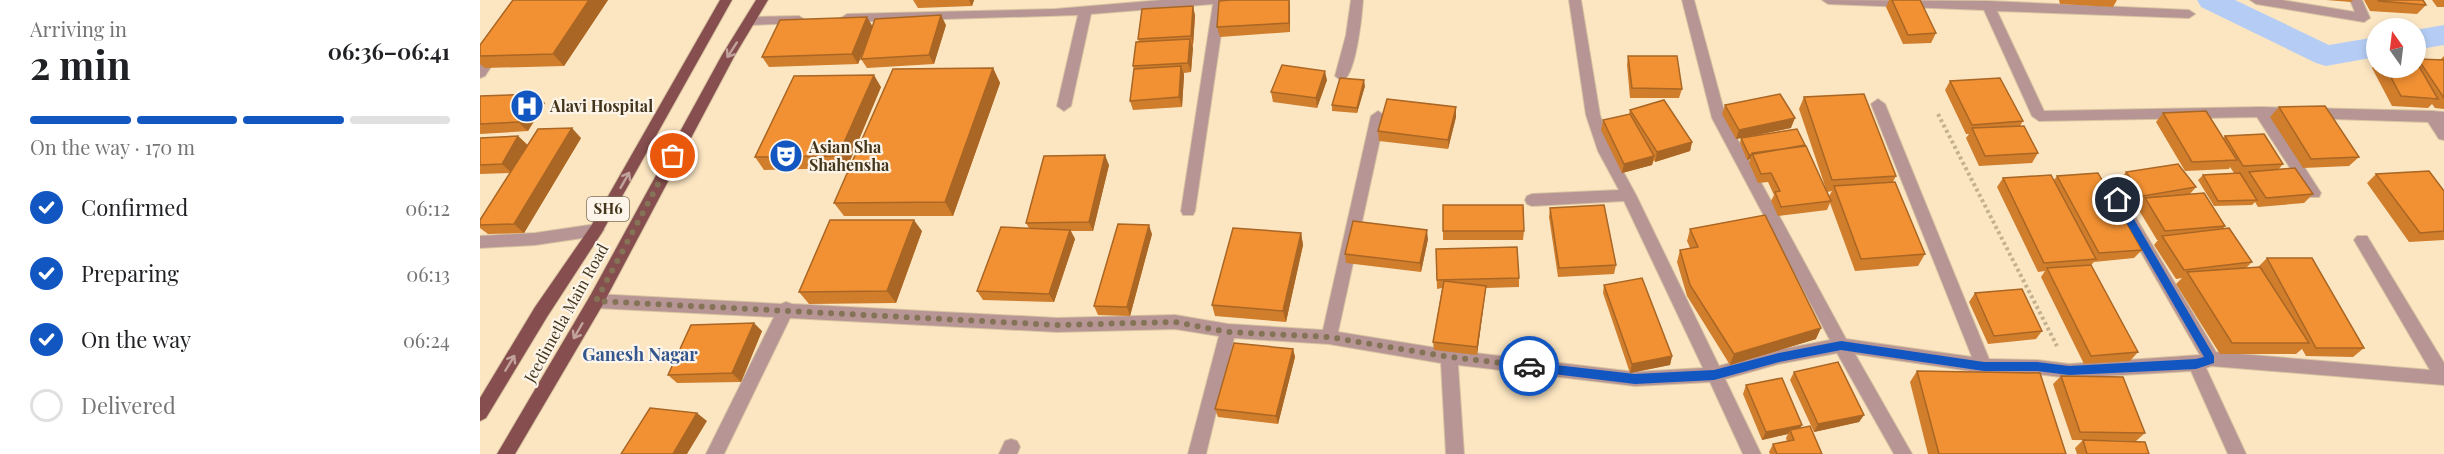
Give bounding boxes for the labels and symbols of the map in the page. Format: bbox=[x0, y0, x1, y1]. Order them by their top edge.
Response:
north arrow bbox=[2366, 18, 2426, 78]
one-way arrow bbox=[726, 41, 738, 58]
hospital icon: Alavi Hospital bbox=[509, 88, 545, 124]
place label: Alavi Hospital bbox=[549, 95, 653, 116]
pin bbox=[647, 130, 698, 181]
place label: Asian Sha Shahensha bbox=[808, 136, 890, 175]
theatre icon: Asian Sha Shahensha bbox=[768, 138, 804, 174]
one-way arrow bbox=[619, 172, 631, 189]
pin bbox=[2092, 174, 2143, 225]
road number: SH6 bbox=[587, 197, 629, 221]
street label: Jeedimetla Main Road bbox=[518, 240, 613, 387]
one-way arrow bbox=[571, 322, 583, 339]
courier bbox=[1499, 336, 1559, 396]
district label: Ganesh Nagar bbox=[582, 342, 698, 366]
one-way arrow bbox=[505, 355, 517, 372]

